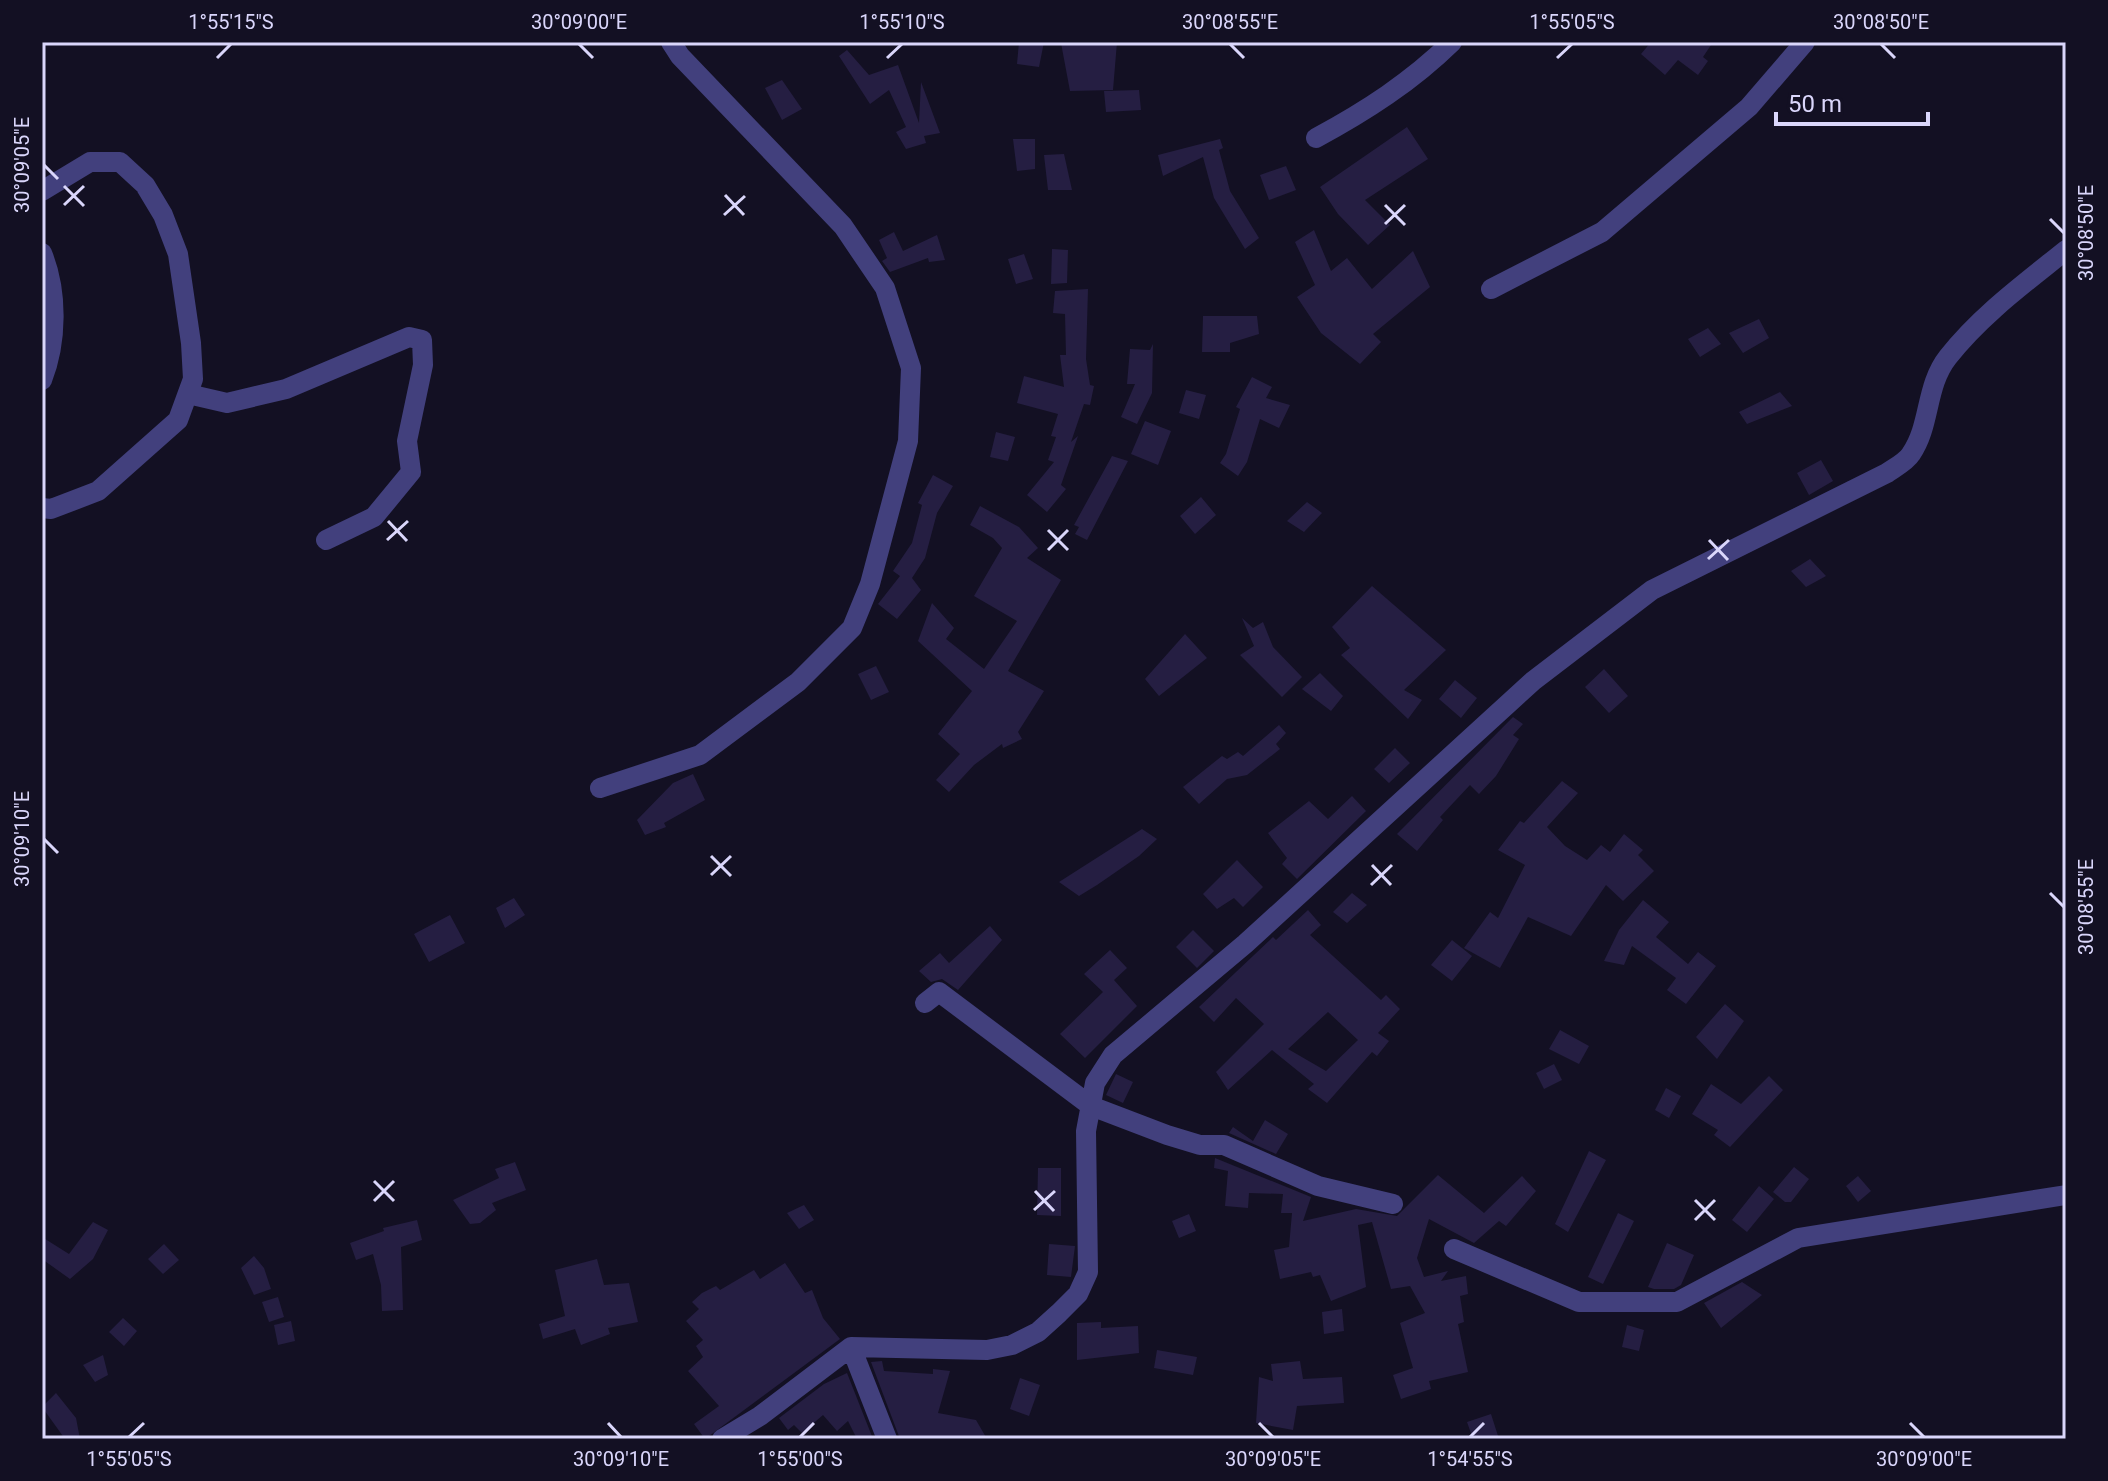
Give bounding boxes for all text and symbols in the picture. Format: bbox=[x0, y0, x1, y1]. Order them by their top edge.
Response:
text: 1°55'15"S bbox=[188, 10, 274, 34]
text: 30°09'00"E bbox=[531, 10, 627, 34]
text: 1°55'10"S bbox=[859, 10, 945, 34]
text: 30°08'55"E bbox=[1182, 10, 1278, 34]
text: 1°55'05"S bbox=[1529, 10, 1615, 34]
text: 30°08'50"E bbox=[1833, 10, 1929, 34]
scale bar bbox=[1776, 76, 1928, 126]
text: 50 m bbox=[1788, 90, 1842, 118]
text: 30°09'05"E bbox=[10, 117, 34, 213]
text: 30°08'50"E bbox=[2074, 185, 2098, 281]
text: 30°09'10"E bbox=[10, 791, 34, 887]
text: 30°08'55"E bbox=[2074, 859, 2098, 955]
text: 1°55'05"S bbox=[86, 1447, 172, 1471]
text: 30°09'10"E bbox=[573, 1447, 669, 1471]
text: 1°55'00"S bbox=[757, 1447, 843, 1471]
text: 30°09'05"E bbox=[1225, 1447, 1321, 1471]
text: 1°54'55"S bbox=[1427, 1447, 1513, 1471]
text: 30°09'00"E bbox=[1876, 1447, 1972, 1471]

